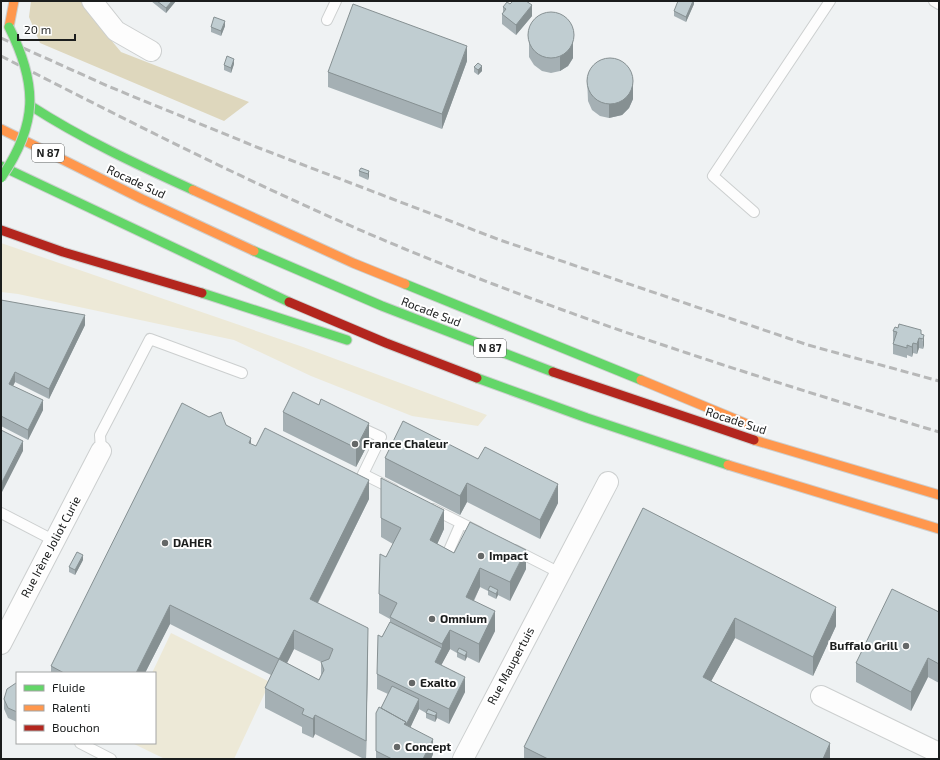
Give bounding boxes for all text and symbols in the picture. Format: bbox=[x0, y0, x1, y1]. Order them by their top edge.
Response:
scale bar bbox=[18, 16, 75, 42]
text: 20 m bbox=[24, 22, 51, 36]
road number: N 87 bbox=[32, 144, 64, 162]
street label: Rocade Sud bbox=[105, 161, 168, 201]
street label: Rocade Sud bbox=[399, 293, 463, 329]
road number: N 87 bbox=[474, 339, 506, 357]
street label: Rocade Sud bbox=[704, 404, 768, 436]
place label: France Chaleur bbox=[363, 436, 448, 450]
marker: France Chaleur bbox=[350, 439, 360, 449]
street label: Rue Irène Joliot Curie bbox=[17, 493, 83, 600]
place label: DAHER bbox=[173, 535, 212, 549]
marker: DAHER bbox=[160, 538, 170, 548]
place label: Impact bbox=[489, 548, 528, 562]
marker: Impact bbox=[476, 551, 486, 561]
place label: Omnium bbox=[440, 611, 487, 625]
marker: Omnium bbox=[427, 614, 437, 624]
street label: Rue Maupertuis bbox=[484, 624, 536, 707]
place label: Buffalo Grill bbox=[830, 638, 898, 652]
marker: Buffalo Grill bbox=[901, 641, 911, 651]
legend bbox=[16, 672, 156, 744]
place label: Exalto bbox=[420, 675, 456, 689]
marker: Exalto bbox=[407, 678, 417, 688]
text: Fluide bbox=[52, 680, 85, 694]
text: Ralenti bbox=[52, 700, 91, 714]
text: Bouchon bbox=[52, 720, 100, 734]
place label: Concept bbox=[405, 739, 451, 753]
marker: Concept bbox=[392, 742, 402, 752]

